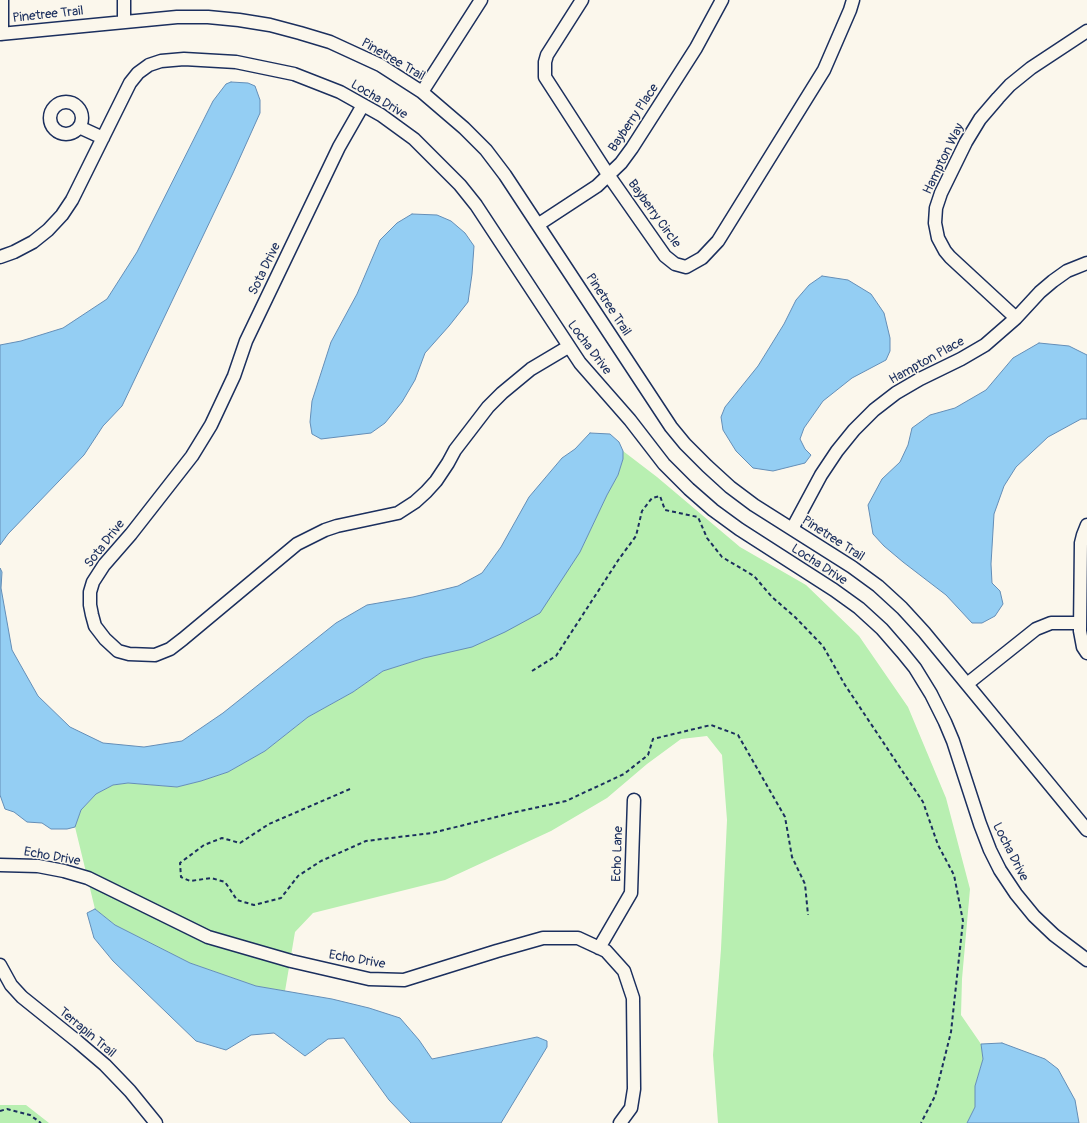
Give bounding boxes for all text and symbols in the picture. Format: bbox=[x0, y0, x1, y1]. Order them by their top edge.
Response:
street label: Pinetree Trail bbox=[12, 4, 84, 26]
street label: Pinetree Trail bbox=[358, 35, 428, 85]
street label: Locha Drive bbox=[348, 77, 410, 123]
street label: Bayberry Place bbox=[606, 81, 662, 155]
street label: Hampton Way bbox=[920, 121, 968, 197]
street label: Bayberry Circle bbox=[624, 177, 684, 251]
street label: Sota Drive bbox=[246, 240, 284, 298]
street label: Pinetree Trail bbox=[582, 271, 634, 339]
street label: Locha Drive bbox=[564, 318, 614, 378]
street label: Hampton Place bbox=[887, 334, 967, 388]
street label: Pinetree Trail bbox=[799, 513, 867, 565]
street label: Sota Drive bbox=[81, 517, 129, 571]
street label: Locha Drive bbox=[788, 541, 850, 589]
street label: Locha Drive bbox=[989, 820, 1031, 884]
street label: Echo Lane bbox=[609, 826, 627, 882]
street label: Echo Drive bbox=[23, 844, 81, 870]
street label: Echo Drive bbox=[328, 947, 386, 973]
street label: Terrapin Trail bbox=[55, 1005, 119, 1061]

